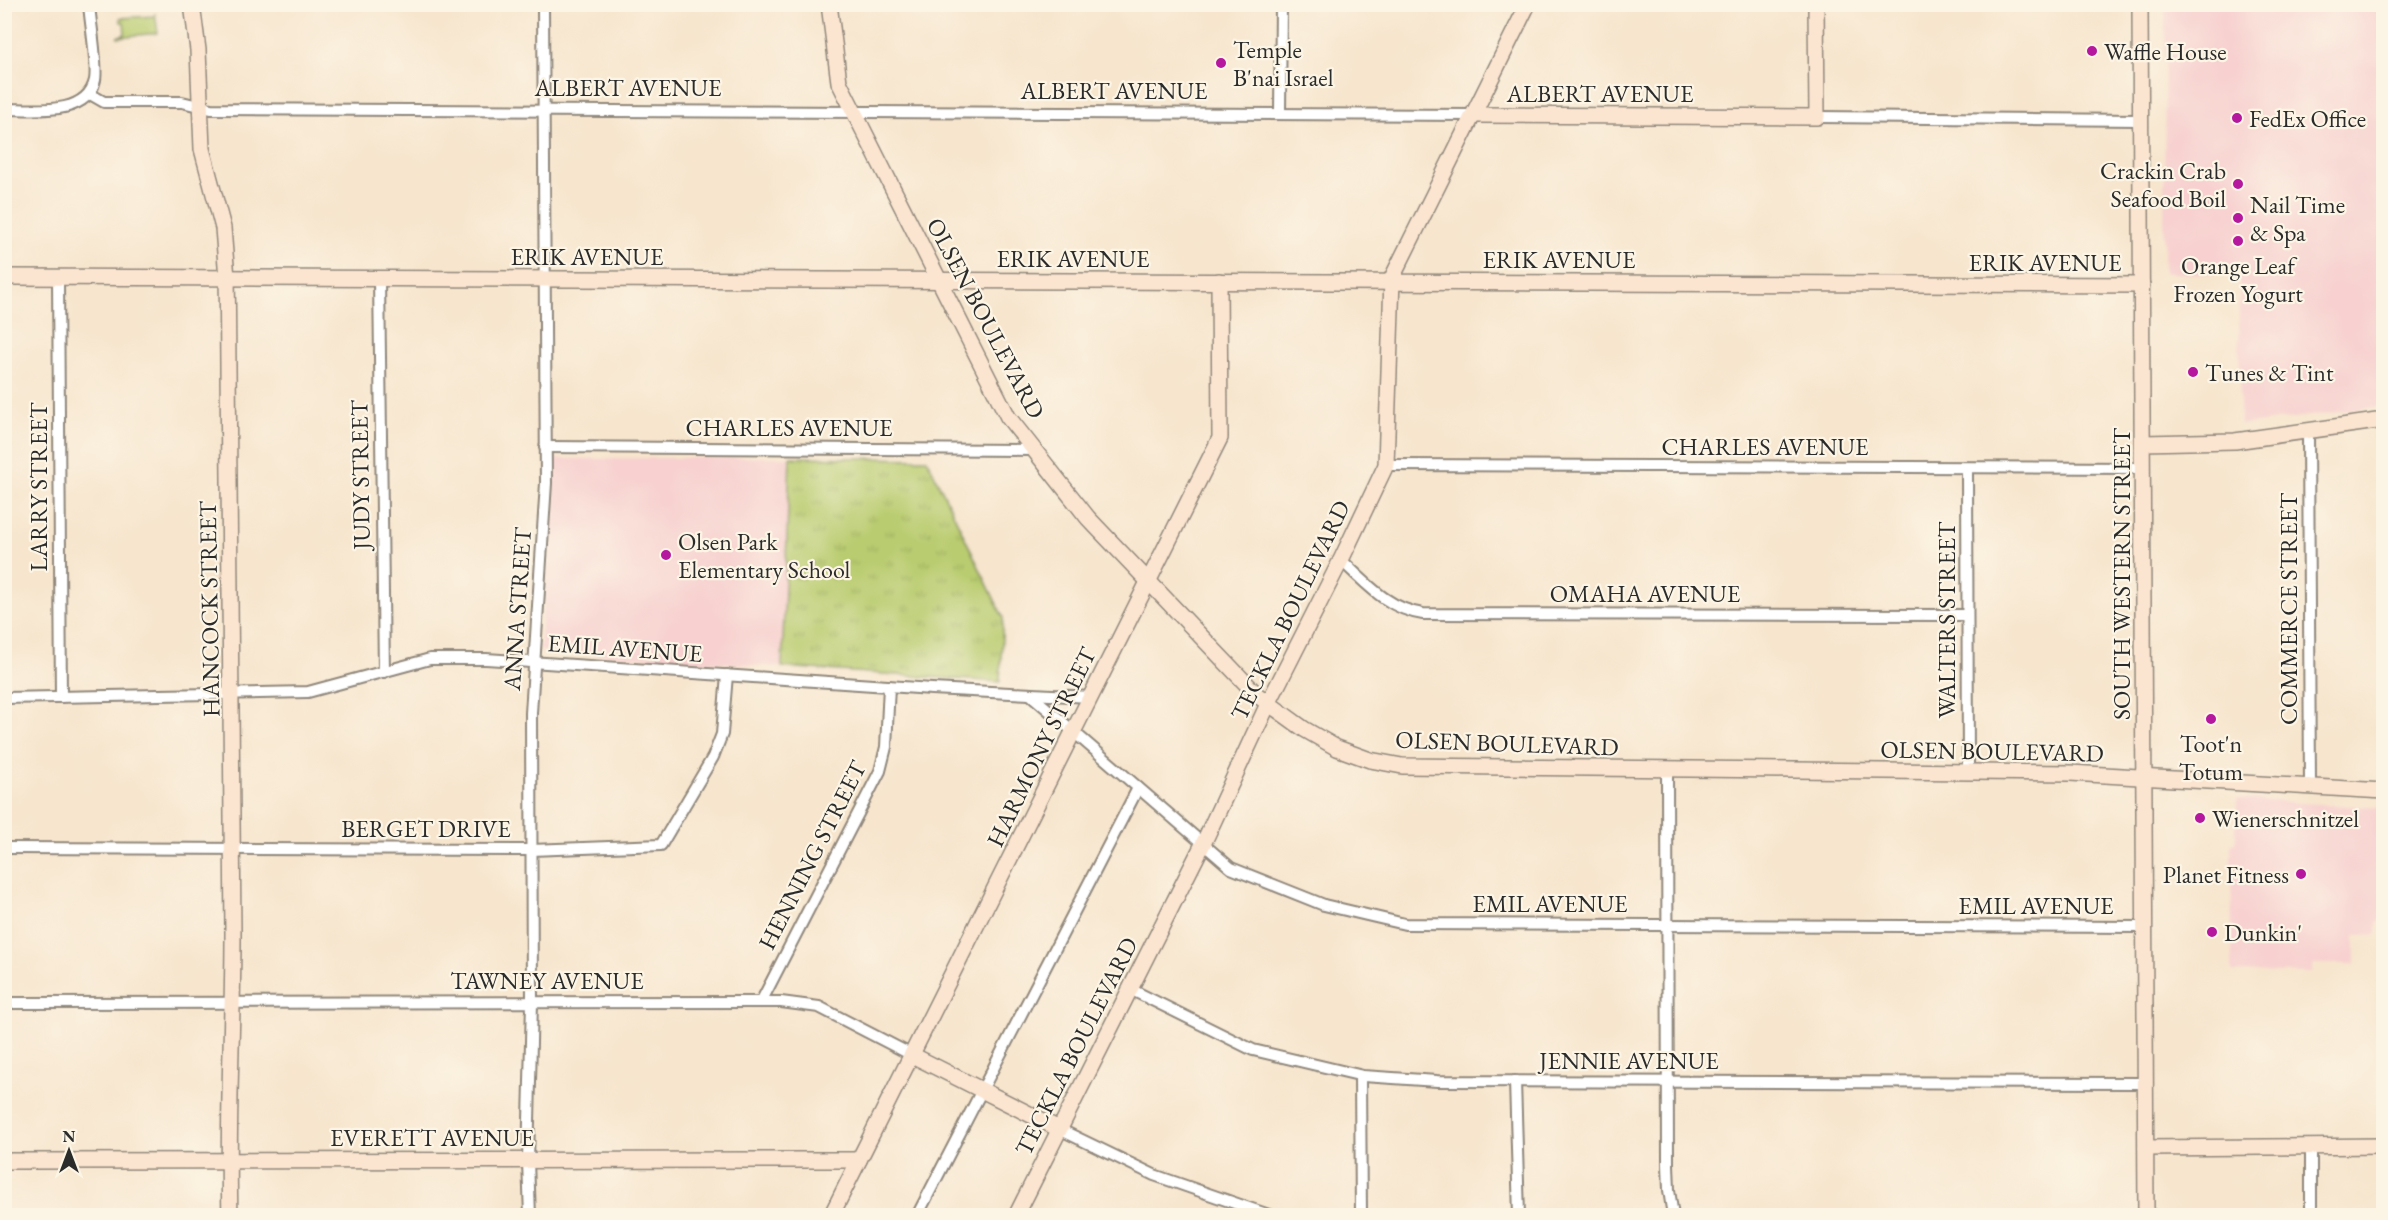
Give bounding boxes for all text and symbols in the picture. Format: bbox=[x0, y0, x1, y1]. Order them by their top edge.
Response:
place label: Temple B'nai Israel bbox=[1233, 34, 1334, 93]
place label: Waffle House bbox=[2104, 36, 2227, 67]
marker: Waffle House bbox=[2085, 44, 2099, 58]
marker: Temple B'nai Israel bbox=[1214, 56, 1228, 70]
street label: ALBERT AVENUE bbox=[533, 72, 722, 103]
street label: ALBERT AVENUE bbox=[1019, 75, 1208, 106]
street label: ALBERT AVENUE bbox=[1505, 78, 1694, 109]
place label: FedEx Office bbox=[2249, 103, 2366, 134]
marker: FedEx Office bbox=[2230, 111, 2244, 125]
place label: Crackin Crab Seafood Boil bbox=[2100, 155, 2226, 214]
marker: Crackin Crab Seafood Boil bbox=[2231, 177, 2245, 191]
place label: Nail Time & Spa bbox=[2250, 189, 2345, 248]
marker: Nail Time & Spa bbox=[2231, 211, 2245, 225]
street label: OLSEN BOULEVARD bbox=[920, 212, 1052, 424]
marker: Orange Leaf Frozen Yogurt bbox=[2231, 234, 2245, 248]
street label: ERIK AVENUE bbox=[510, 241, 664, 272]
street label: ERIK AVENUE bbox=[996, 243, 1150, 274]
street label: ERIK AVENUE bbox=[1482, 244, 1636, 275]
street label: ERIK AVENUE bbox=[1968, 247, 2122, 278]
place label: Orange Leaf Frozen Yogurt bbox=[2173, 250, 2303, 309]
place label: Tunes & Tint bbox=[2205, 357, 2334, 388]
marker: Tunes & Tint bbox=[2186, 365, 2200, 379]
street label: JUDY STREET bbox=[343, 399, 377, 552]
street label: LARRY STREET bbox=[23, 402, 54, 572]
street label: CHARLES AVENUE bbox=[686, 412, 892, 443]
street label: SOUTH WESTERN STREET bbox=[2106, 427, 2137, 720]
street label: CHARLES AVENUE bbox=[1662, 431, 1868, 462]
street label: COMMERCE STREET bbox=[2273, 492, 2304, 725]
street label: TECKLA BOULEVARD bbox=[1223, 495, 1357, 725]
street label: HANCOCK STREET bbox=[192, 500, 226, 717]
street label: WALTERS STREET bbox=[1931, 521, 1962, 718]
street label: ANNA STREET bbox=[496, 525, 538, 693]
place label: Olsen Park Elementary School bbox=[678, 526, 850, 585]
marker: Olsen Park Elementary School bbox=[659, 548, 673, 562]
street label: OMAHA AVENUE bbox=[1550, 578, 1740, 609]
street label: EMIL AVENUE bbox=[546, 627, 704, 669]
street label: HARMONY STREET bbox=[979, 641, 1103, 852]
marker: Toot'n Totum bbox=[2204, 712, 2218, 726]
street label: OLSEN BOULEVARD bbox=[1395, 724, 1619, 762]
place label: Toot'n Totum bbox=[2179, 728, 2243, 787]
street label: OLSEN BOULEVARD bbox=[1880, 734, 2104, 768]
street label: HENNING STREET bbox=[751, 755, 873, 955]
place label: Wienerschnitzel bbox=[2212, 803, 2359, 834]
marker: Wienerschnitzel bbox=[2193, 811, 2207, 825]
street label: BERGET DRIVE bbox=[341, 813, 511, 844]
place label: Planet Fitness bbox=[2163, 859, 2289, 890]
marker: Planet Fitness bbox=[2294, 867, 2308, 881]
street label: EMIL AVENUE bbox=[1472, 888, 1628, 919]
street label: EMIL AVENUE bbox=[1958, 890, 2114, 921]
place label: Dunkin' bbox=[2224, 917, 2302, 948]
marker: Dunkin' bbox=[2205, 925, 2219, 939]
street label: TECKLA BOULEVARD bbox=[1008, 932, 1144, 1160]
street label: TAWNEY AVENUE bbox=[450, 965, 644, 996]
street label: JENNIE AVENUE bbox=[1537, 1045, 1719, 1076]
north arrow bbox=[39, 1121, 99, 1181]
street label: EVERETT AVENUE bbox=[330, 1122, 534, 1153]
text: N bbox=[63, 1126, 76, 1147]

